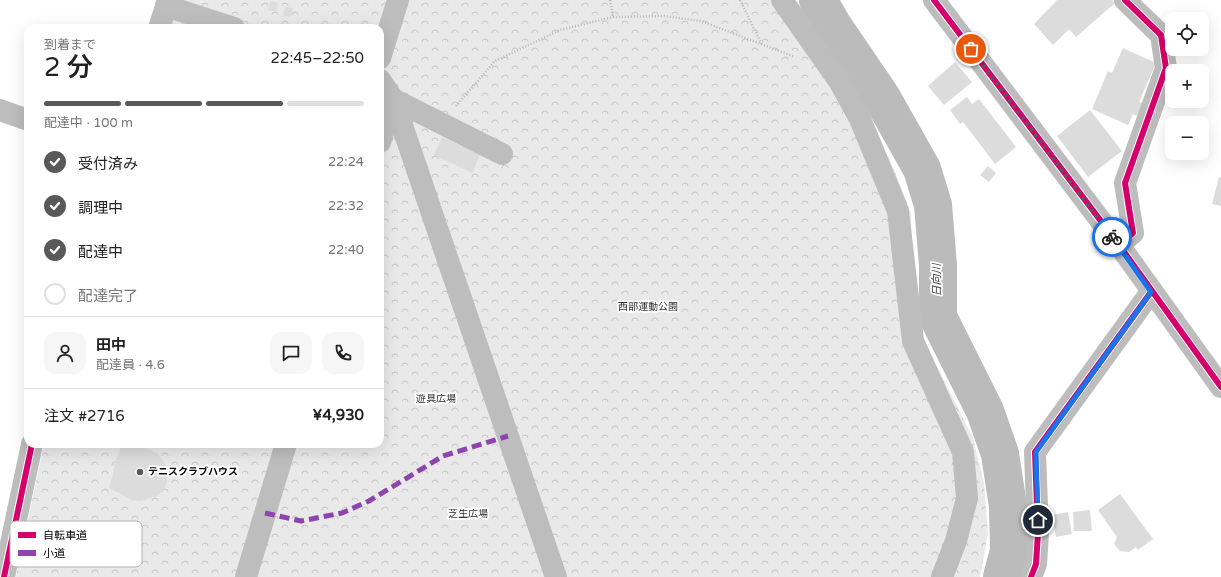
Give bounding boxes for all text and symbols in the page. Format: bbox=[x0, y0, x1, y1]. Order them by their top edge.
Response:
map controls bbox=[1165, 12, 1209, 160]
button: locate bbox=[1165, 12, 1209, 56]
pin bbox=[954, 32, 988, 66]
text: 到着まで bbox=[44, 37, 96, 53]
icon: bag bbox=[960, 38, 982, 60]
text: 22:45–22:50 bbox=[271, 49, 364, 67]
text: 2 分 bbox=[44, 52, 93, 83]
button: + bbox=[1165, 64, 1209, 108]
text: 配達中 · 100 m bbox=[44, 115, 133, 131]
button: − bbox=[1165, 116, 1209, 160]
icon: check bbox=[44, 151, 66, 173]
text: 22:24 bbox=[328, 154, 364, 170]
text: 受付済み bbox=[78, 155, 138, 173]
icon: check bbox=[44, 195, 66, 217]
text: 22:32 bbox=[328, 198, 364, 214]
text: 調理中 bbox=[78, 199, 123, 217]
courier bbox=[1092, 217, 1132, 257]
icon: bike bbox=[1101, 226, 1123, 248]
icon: check bbox=[44, 239, 66, 261]
text: 22:40 bbox=[328, 242, 364, 258]
text: 配達中 bbox=[78, 243, 123, 261]
water label: 日向川 bbox=[930, 262, 944, 297]
text: 配達完了 bbox=[78, 287, 138, 305]
park label: 西部運動公園 bbox=[618, 301, 678, 313]
button: person bbox=[44, 332, 86, 374]
button: chat bbox=[270, 332, 312, 374]
button: phone bbox=[322, 332, 364, 374]
text: 田中 bbox=[96, 336, 126, 354]
text: 配達員 · 4.6 bbox=[96, 357, 165, 373]
park label: 遊具広場 bbox=[416, 393, 456, 405]
text: ¥4,930 bbox=[313, 406, 364, 424]
text: 注文 #2716 bbox=[44, 407, 125, 425]
place label: テニスクラブハウス bbox=[148, 466, 238, 478]
marker: テニスクラブハウス bbox=[135, 467, 145, 477]
pin bbox=[1021, 503, 1055, 537]
park label: 芝生広場 bbox=[448, 508, 488, 520]
icon: home bbox=[1027, 509, 1049, 531]
legend bbox=[10, 521, 142, 567]
text: 自転車道 bbox=[43, 529, 87, 542]
text: 小道 bbox=[43, 547, 65, 560]

